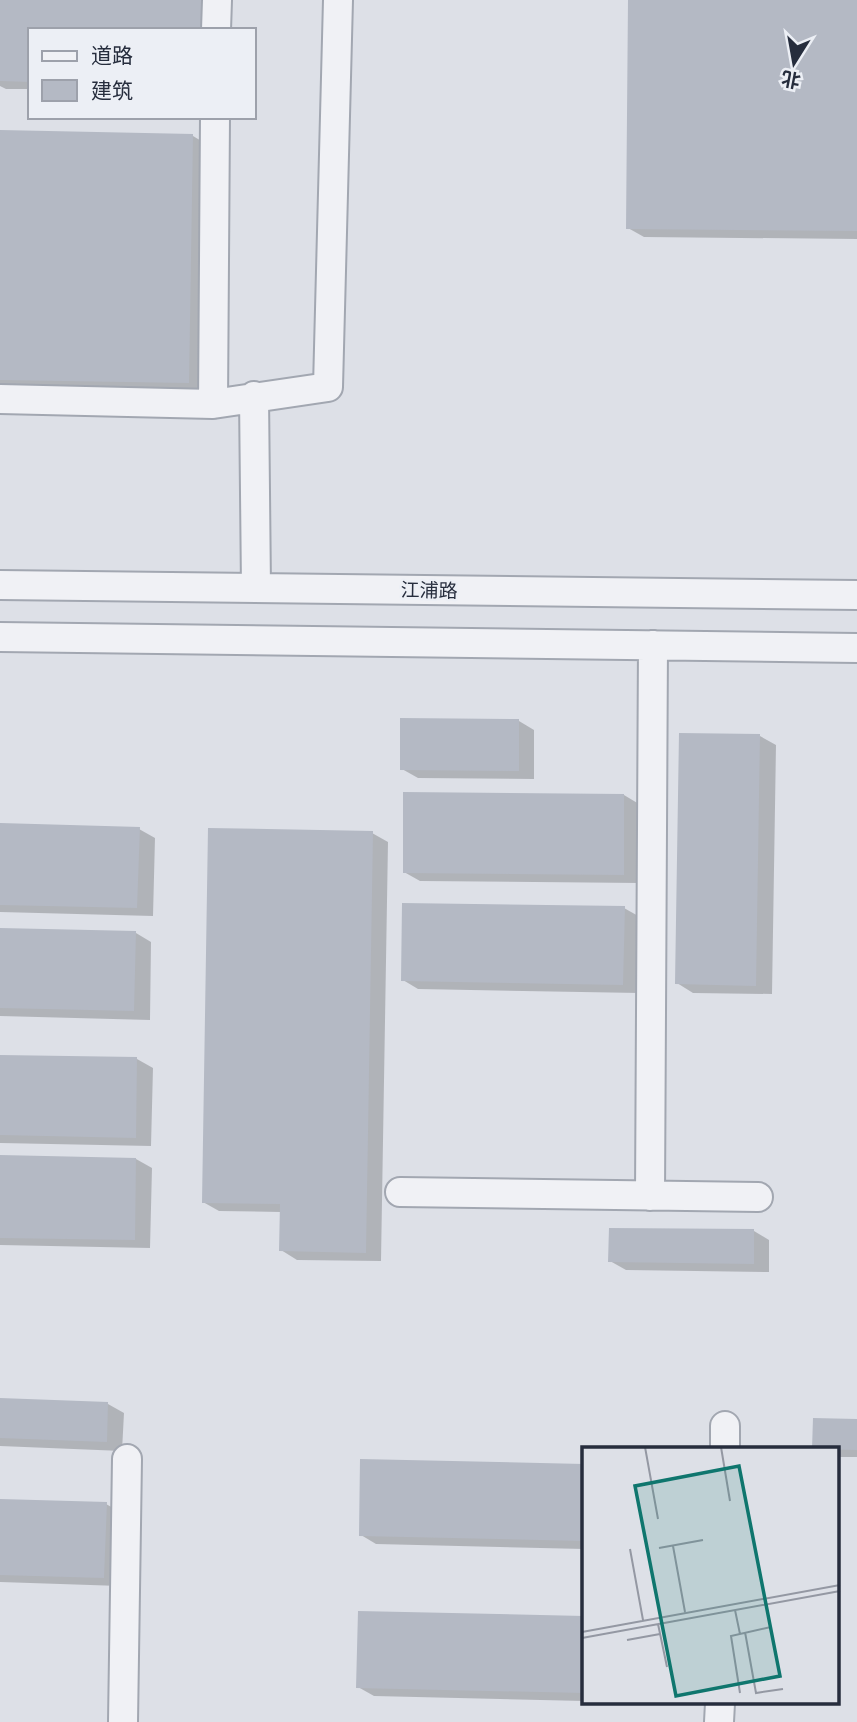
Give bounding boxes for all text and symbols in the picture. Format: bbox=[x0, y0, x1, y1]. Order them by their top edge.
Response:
legend bbox=[28, 28, 256, 119]
north arrow bbox=[759, 28, 829, 98]
text: 道路 bbox=[91, 42, 133, 68]
text: 北 bbox=[779, 66, 802, 93]
text: 建筑 bbox=[91, 77, 133, 103]
street label: 江浦路 bbox=[400, 578, 458, 602]
inset map bbox=[582, 1447, 840, 1704]

